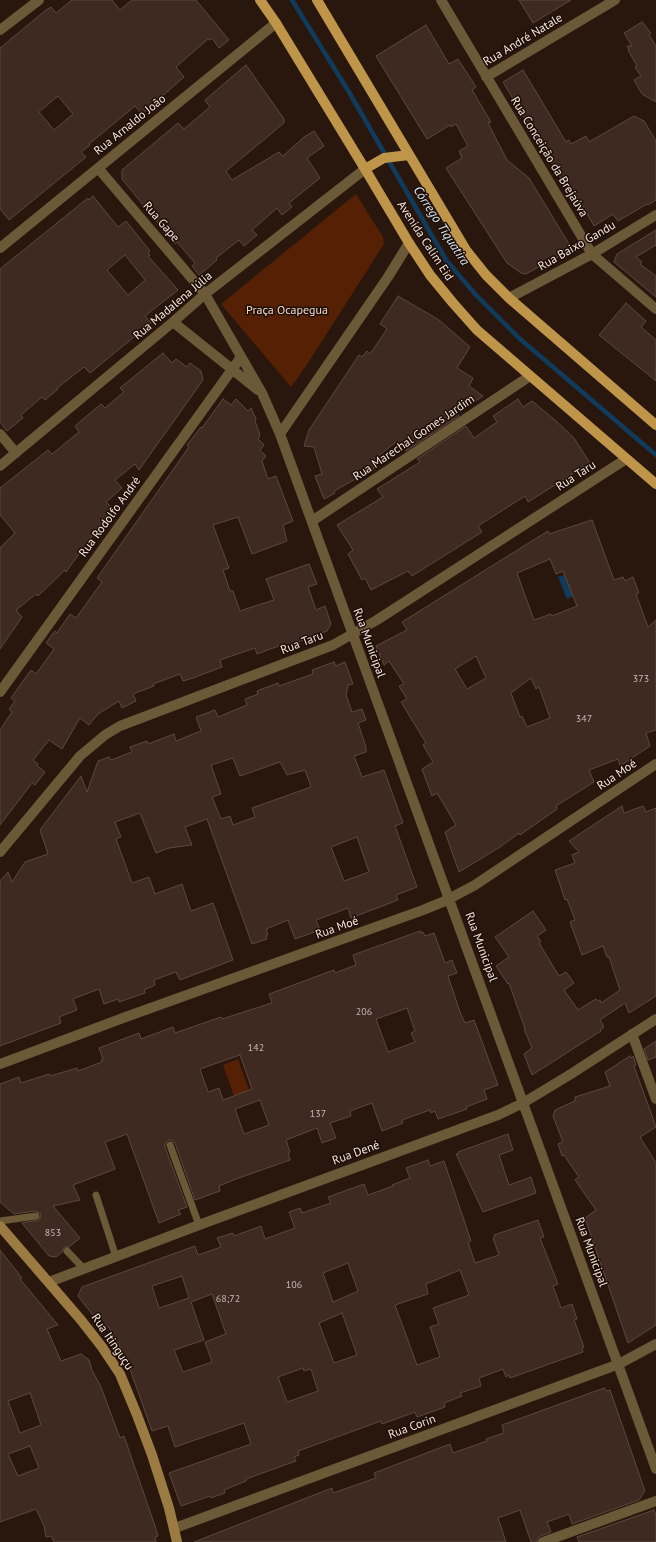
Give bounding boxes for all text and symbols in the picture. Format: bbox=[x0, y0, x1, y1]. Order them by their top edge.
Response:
street label: Rua André Natale bbox=[481, 11, 565, 69]
street label: Rua Arnaldo João bbox=[91, 92, 169, 158]
street label: Rua Conceição da Brejaúva bbox=[507, 94, 591, 220]
water label: Córrego Tiquatira bbox=[410, 183, 472, 269]
street label: Avenida Calim Eid bbox=[394, 198, 456, 284]
street label: Rua Gape bbox=[140, 199, 182, 245]
street label: Rua Baixo Gandu bbox=[536, 218, 618, 274]
street label: Rua Madalena Júlia bbox=[131, 269, 215, 343]
park label: Praça Ocapegua bbox=[246, 304, 328, 318]
street label: Rua Marechal Gomes Jardim bbox=[350, 392, 478, 484]
street label: Rua Taru bbox=[553, 458, 599, 494]
street label: Rua Rodolfo André bbox=[76, 474, 144, 560]
street label: Rua Municipal bbox=[350, 606, 388, 680]
street label: Rua Taru bbox=[279, 628, 325, 658]
house number: 373 bbox=[633, 673, 649, 685]
house number: 347 bbox=[576, 713, 592, 725]
street label: Rua Moé bbox=[594, 757, 640, 793]
street label: Rua Municipal bbox=[462, 910, 500, 984]
street label: Rua Moé bbox=[314, 914, 360, 942]
house number: 206 bbox=[356, 1006, 372, 1018]
house number: 142 bbox=[248, 1042, 264, 1054]
house number: 137 bbox=[310, 1108, 326, 1120]
street label: Rua Dené bbox=[330, 1138, 382, 1168]
street label: Rua Municipal bbox=[572, 1215, 610, 1289]
house number: 853 bbox=[45, 1227, 61, 1239]
house number: 106 bbox=[286, 1279, 302, 1291]
house number: 68;72 bbox=[216, 1293, 240, 1305]
street label: Rua Itinguçu bbox=[88, 1311, 136, 1373]
street label: Rua Corin bbox=[386, 1412, 438, 1442]

